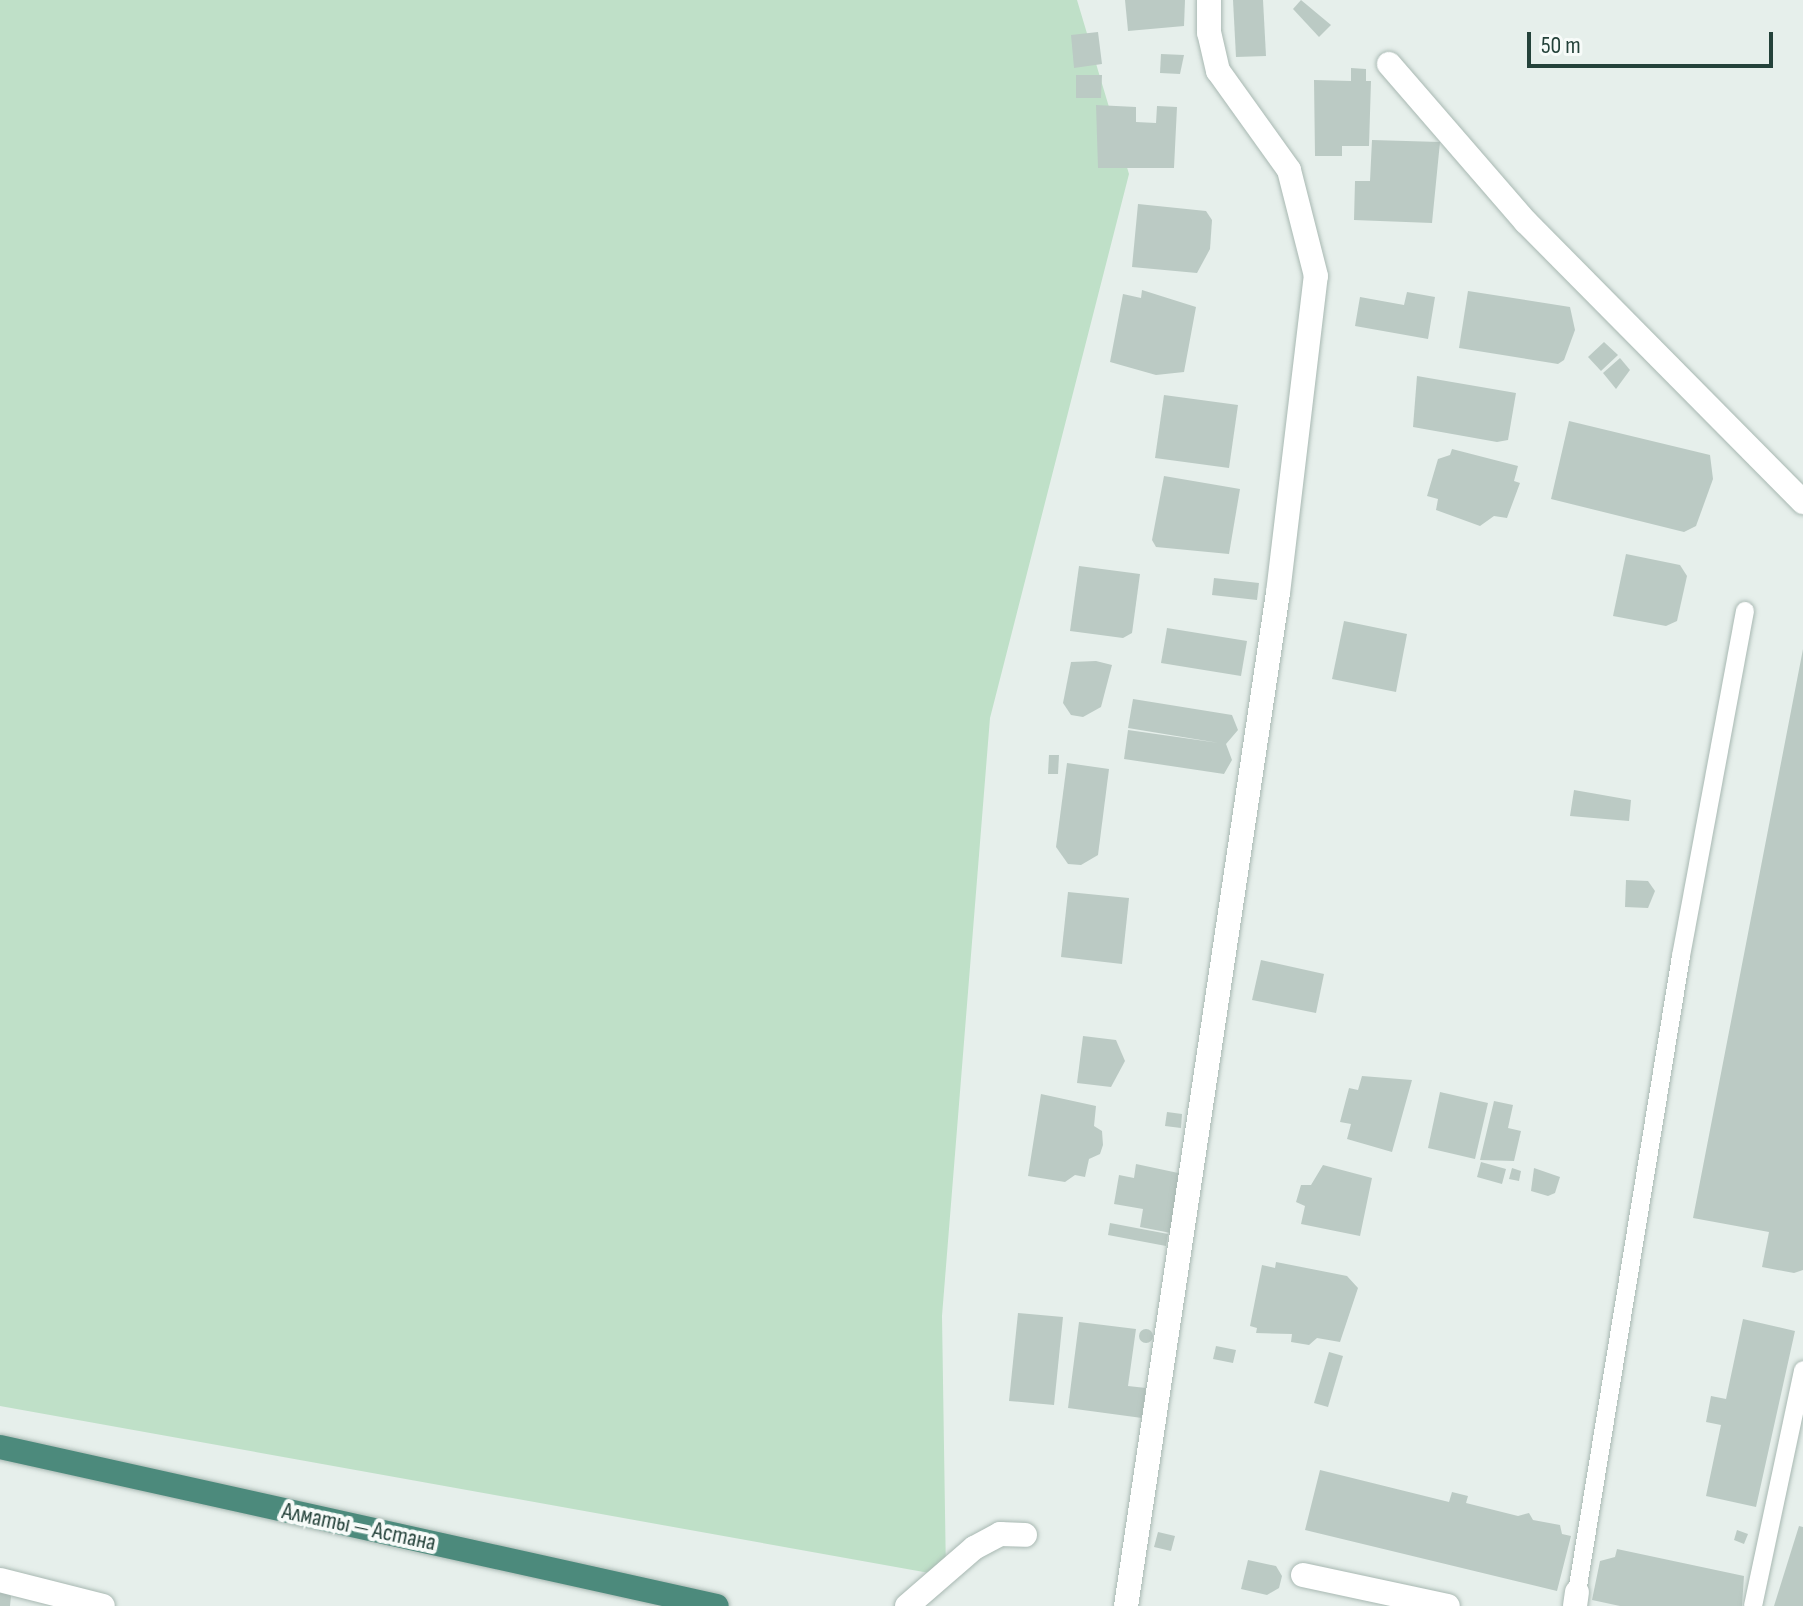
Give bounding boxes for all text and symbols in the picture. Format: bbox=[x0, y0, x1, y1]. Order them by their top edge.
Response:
scale bar bbox=[1531, 16, 1777, 66]
text: 50 m bbox=[1541, 31, 1581, 60]
street label: Алматы — Астана bbox=[279, 1497, 439, 1557]

